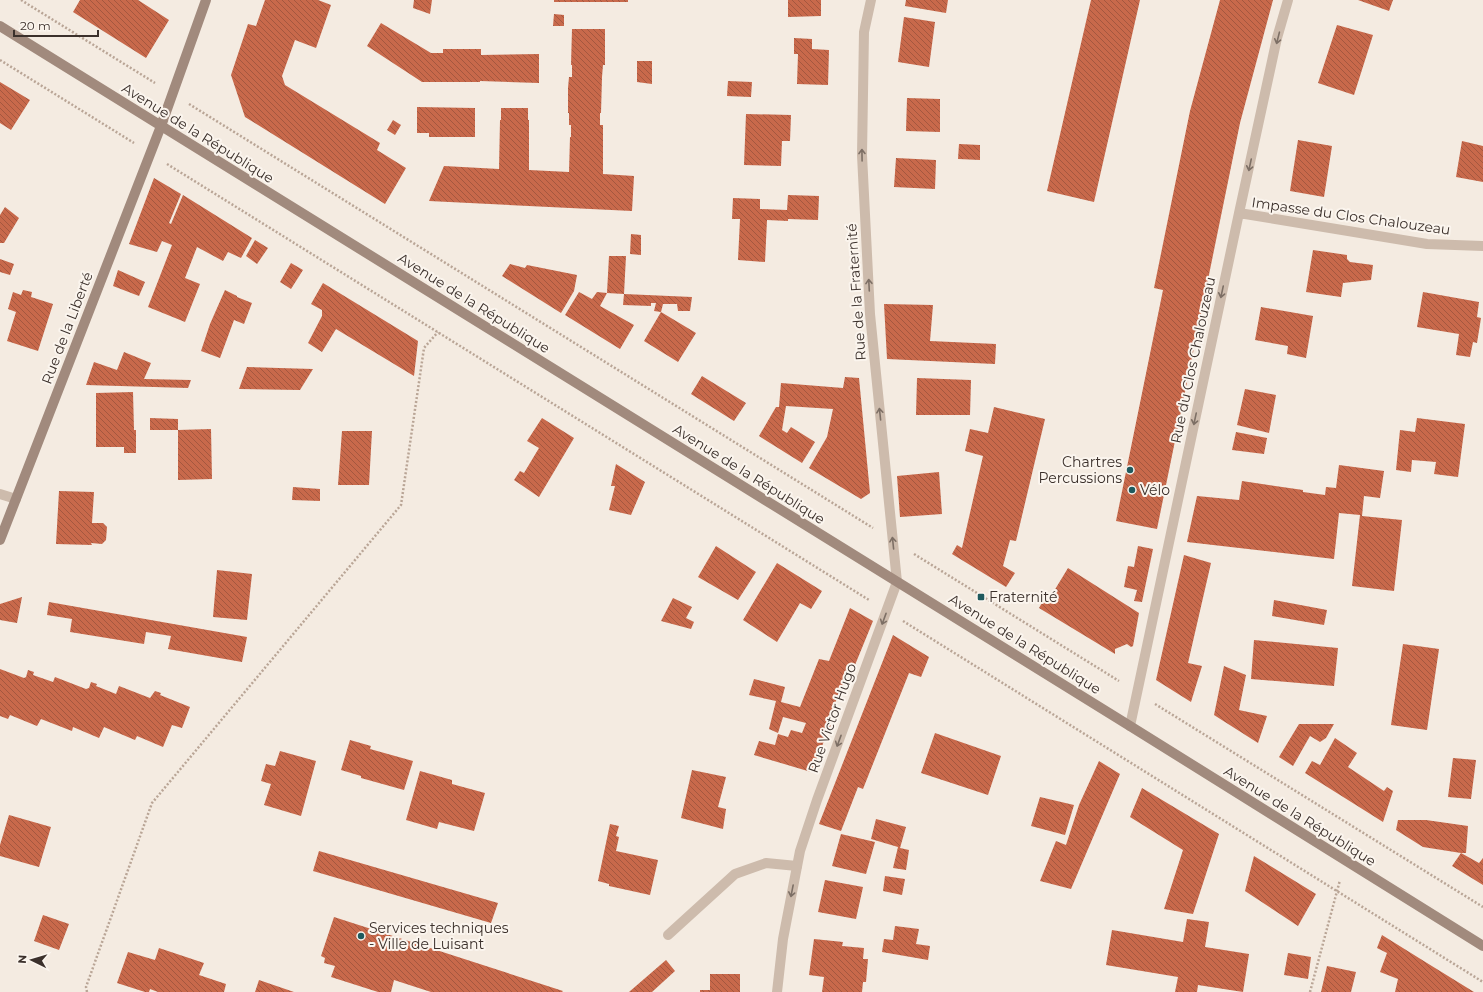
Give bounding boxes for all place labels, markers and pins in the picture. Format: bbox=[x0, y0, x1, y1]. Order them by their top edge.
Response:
place label: Chartres Percussions bbox=[1038, 453, 1122, 487]
marker: Chartres Percussions bbox=[1125, 465, 1135, 475]
place label: Vélo bbox=[1140, 481, 1170, 499]
marker: Vélo bbox=[1127, 485, 1137, 495]
place label: Fraternité bbox=[989, 588, 1057, 606]
marker: Fraternité bbox=[976, 592, 986, 602]
place label: Services techniques - Ville de Luisant bbox=[369, 919, 509, 953]
marker: Services techniques - Ville de Luisant bbox=[356, 931, 366, 941]

